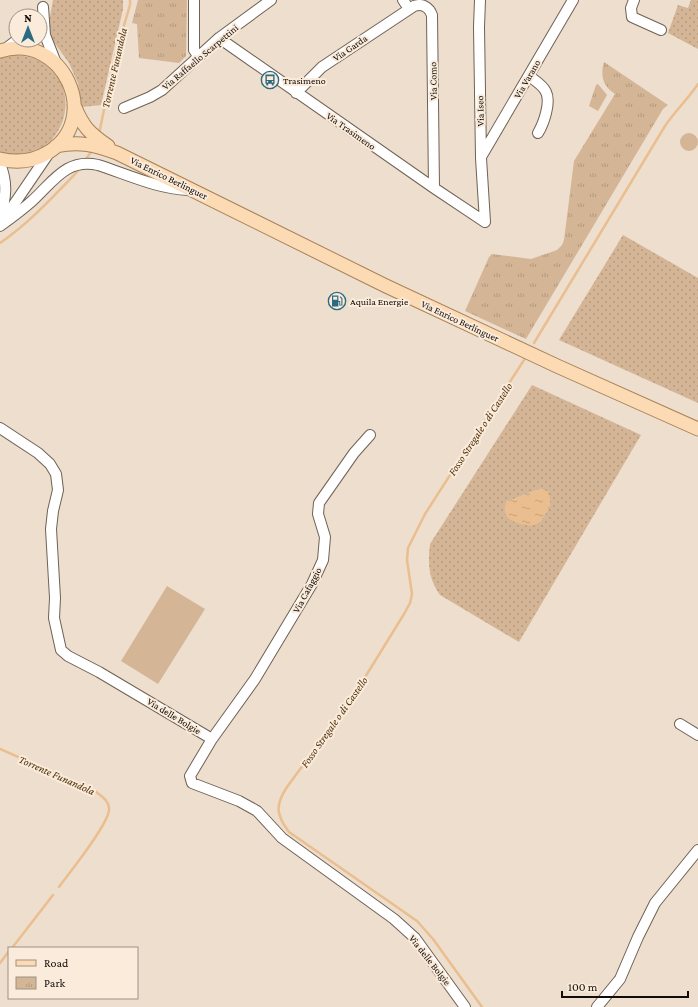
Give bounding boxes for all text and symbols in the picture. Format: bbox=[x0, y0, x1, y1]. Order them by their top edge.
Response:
north arrow bbox=[8, 8, 48, 48]
text: N bbox=[24, 12, 32, 24]
street label: Via Raffaello Scarpettini bbox=[160, 22, 240, 92]
water label: Torrente Funandola bbox=[99, 27, 129, 109]
street label: Via Garda bbox=[331, 32, 369, 63]
street label: Via Varano bbox=[512, 58, 542, 100]
street label: Via Como bbox=[427, 62, 439, 100]
bus stop icon: Trasimeno bbox=[260, 70, 280, 90]
place label: Trasimeno bbox=[283, 75, 326, 86]
street label: Via Iseo bbox=[474, 95, 486, 127]
street label: Via Trasimeno bbox=[324, 110, 378, 152]
street label: Via Enrico Berlinguer bbox=[129, 155, 210, 202]
fuel station icon: Aquila Energie bbox=[327, 291, 347, 311]
place label: Aquila Energie bbox=[350, 296, 409, 307]
street label: Via Enrico Berlinguer bbox=[419, 298, 501, 344]
water label: Fosso Stregale o di Castello bbox=[446, 380, 515, 478]
street label: Via Cafaggio bbox=[290, 565, 324, 615]
water label: Fosso Stregale o di Castello bbox=[298, 674, 371, 770]
street label: Via delle Bolgie bbox=[145, 696, 203, 737]
water label: Torrente Funandola bbox=[17, 753, 97, 797]
street label: Via delle Bolgie bbox=[407, 933, 453, 988]
legend bbox=[8, 947, 138, 999]
text: Road bbox=[44, 956, 69, 970]
scale bar bbox=[562, 973, 688, 999]
text: Park bbox=[44, 976, 66, 990]
text: 100 m bbox=[568, 980, 598, 994]

